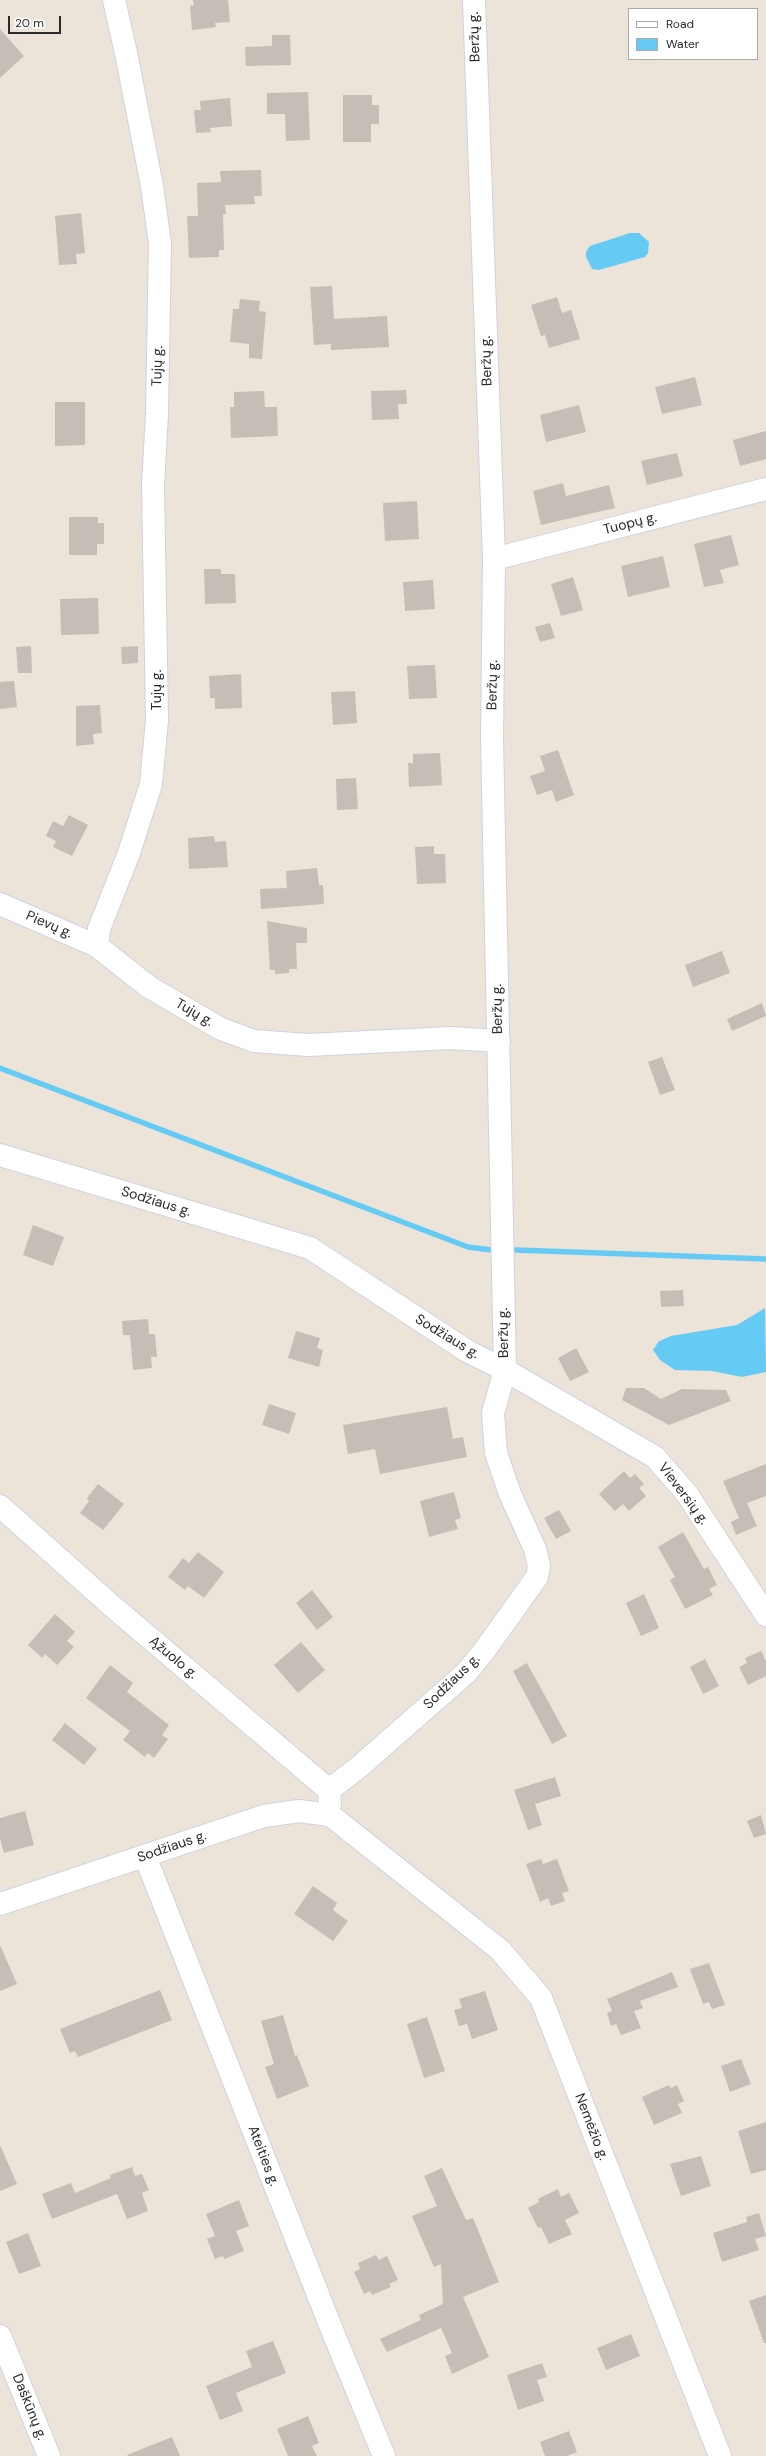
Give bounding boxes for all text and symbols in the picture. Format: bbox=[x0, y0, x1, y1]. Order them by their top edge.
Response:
scale bar bbox=[10, 8, 63, 34]
legend bbox=[628, 8, 758, 60]
street label: Beržų g. bbox=[466, 12, 484, 62]
text: 20 m bbox=[15, 15, 44, 31]
text: Road bbox=[666, 16, 694, 32]
text: Water bbox=[666, 36, 699, 52]
street label: Beržų g. bbox=[478, 336, 496, 386]
street label: Tujų g. bbox=[149, 345, 167, 387]
street label: Tuopų g. bbox=[601, 509, 659, 539]
street label: Beržų g. bbox=[484, 660, 502, 710]
street label: Tujų g. bbox=[149, 670, 165, 710]
street label: Pievų g. bbox=[23, 908, 75, 942]
street label: Beržų g. bbox=[489, 984, 507, 1034]
street label: Tujų g. bbox=[172, 995, 216, 1031]
street label: Sodžiaus g. bbox=[119, 1183, 193, 1221]
street label: Beržų g. bbox=[495, 1308, 513, 1358]
street label: Sodžiaus g. bbox=[412, 1311, 482, 1363]
street label: Vieversių g. bbox=[654, 1460, 712, 1528]
street label: Ąžuolo g. bbox=[145, 1633, 201, 1683]
street label: Sodžiaus g. bbox=[420, 1651, 484, 1713]
street label: Sodžiaus g. bbox=[135, 1827, 209, 1867]
street label: Nemėžio g. bbox=[571, 2091, 611, 2163]
street label: Ateities g. bbox=[244, 2123, 282, 2189]
street label: Daškūnų g. bbox=[8, 2372, 50, 2442]

